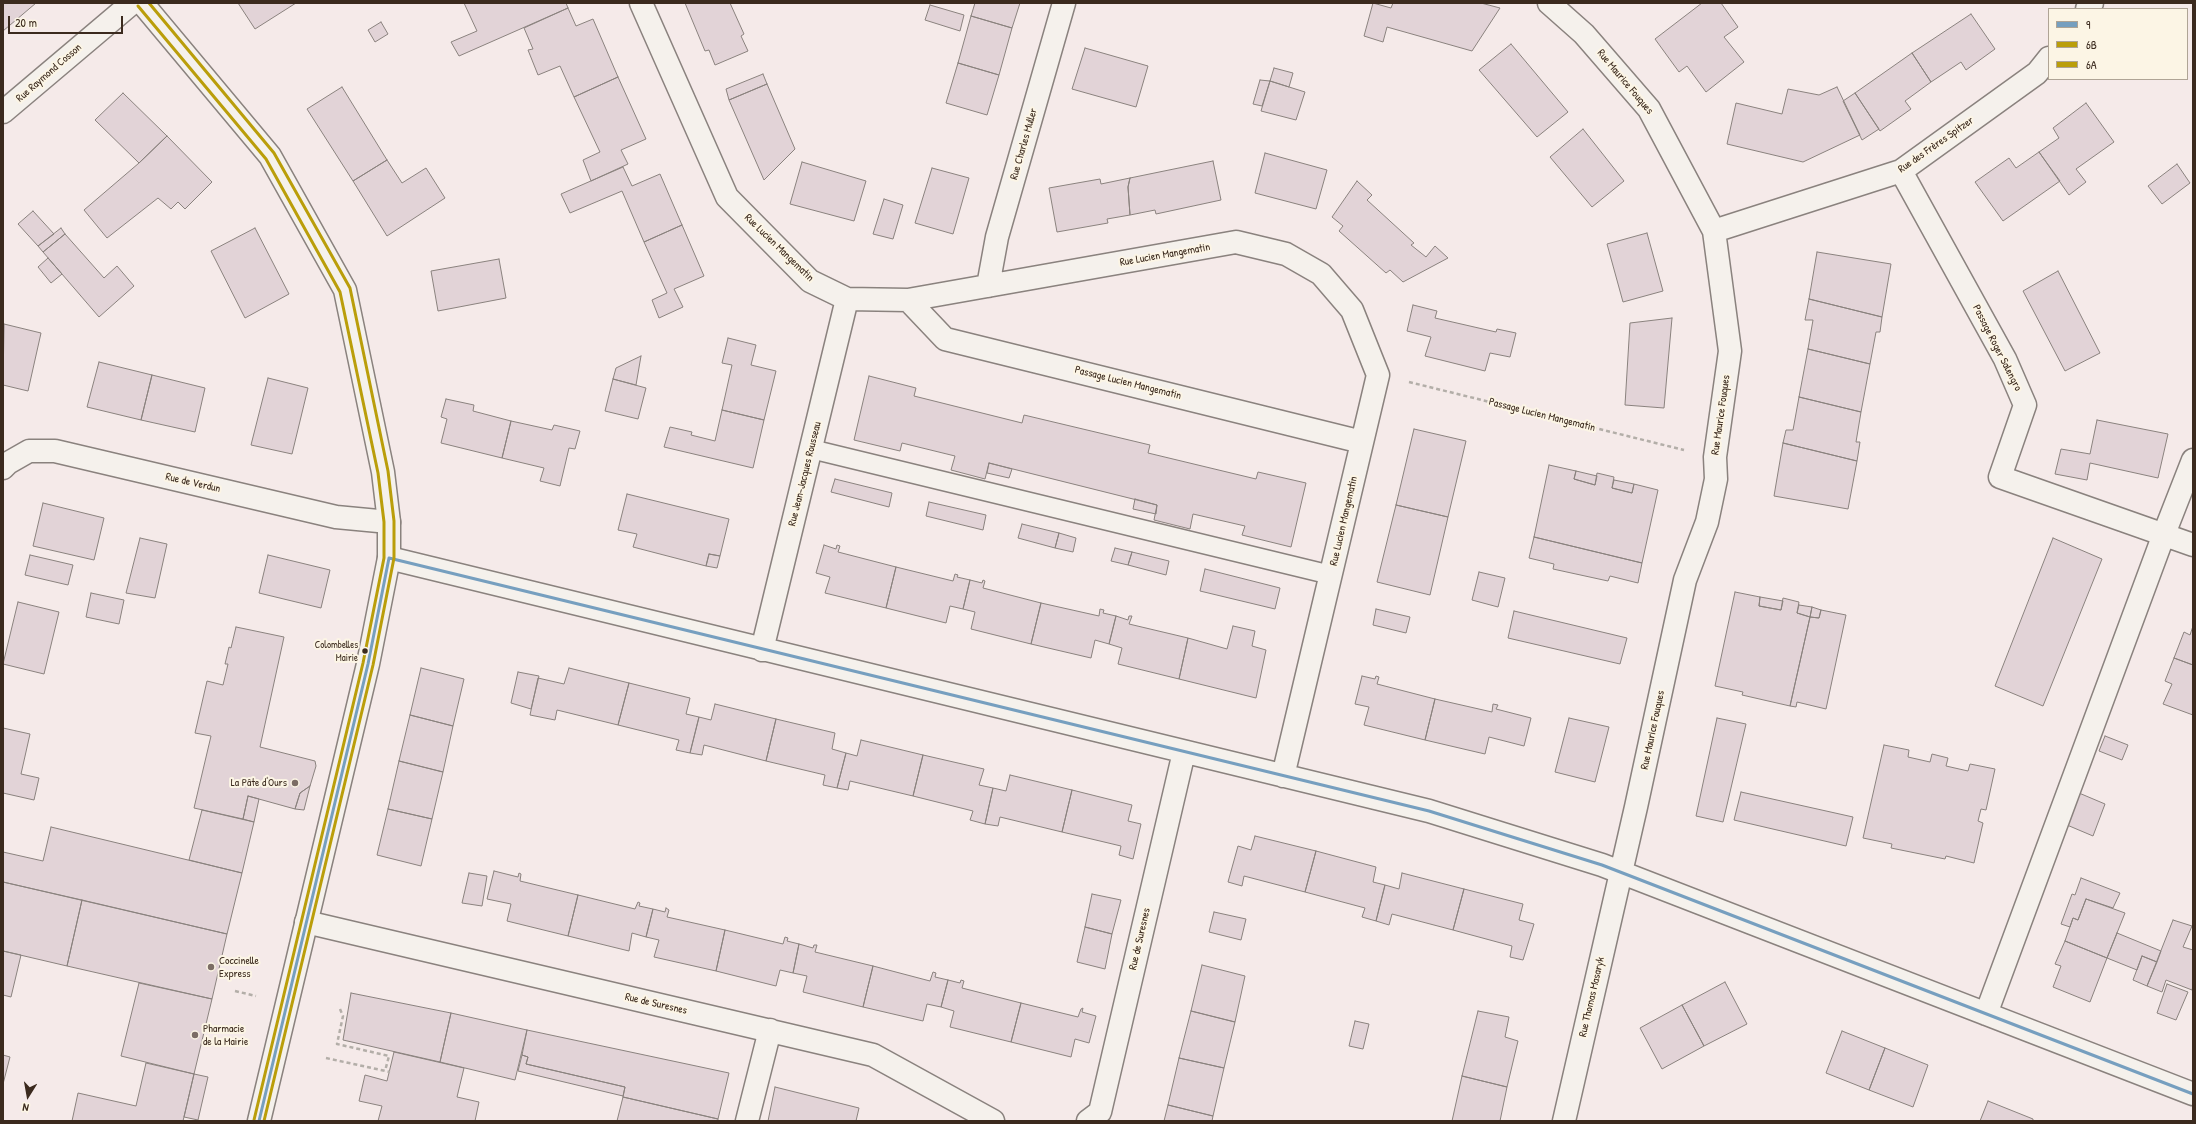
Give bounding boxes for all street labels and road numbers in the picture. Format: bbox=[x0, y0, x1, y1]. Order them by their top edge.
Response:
street label: Rue Raymond Cosson bbox=[14, 41, 84, 105]
street label: Rue Maurice Fouques bbox=[1594, 47, 1656, 117]
street label: Rue Charles Muller bbox=[1007, 107, 1041, 181]
street label: Rue des Frères Spitzer bbox=[1896, 114, 1976, 176]
street label: Rue Lucien Mangematin bbox=[741, 211, 817, 285]
street label: Rue Lucien Mangematin bbox=[1119, 241, 1211, 269]
street label: Passage Roger Salengro bbox=[1970, 303, 2024, 393]
street label: Passage Lucien Mangematin bbox=[1073, 363, 1183, 403]
street label: Rue Maurice Fouques bbox=[1709, 374, 1733, 456]
street label: Passage Lucien Mangematin bbox=[1487, 395, 1597, 435]
street label: Rue Jean-Jacques Rousseau bbox=[786, 420, 824, 528]
street label: Rue de Verdun bbox=[164, 470, 222, 496]
street label: Rue Lucien Mangematin bbox=[1327, 475, 1361, 567]
street label: Rue Maurice Fouques bbox=[1638, 689, 1668, 771]
street label: Rue de Suresnes bbox=[1126, 907, 1154, 971]
street label: Rue Thomas Masaryk bbox=[1576, 956, 1608, 1038]
street label: Rue de Suresnes bbox=[624, 990, 688, 1018]

